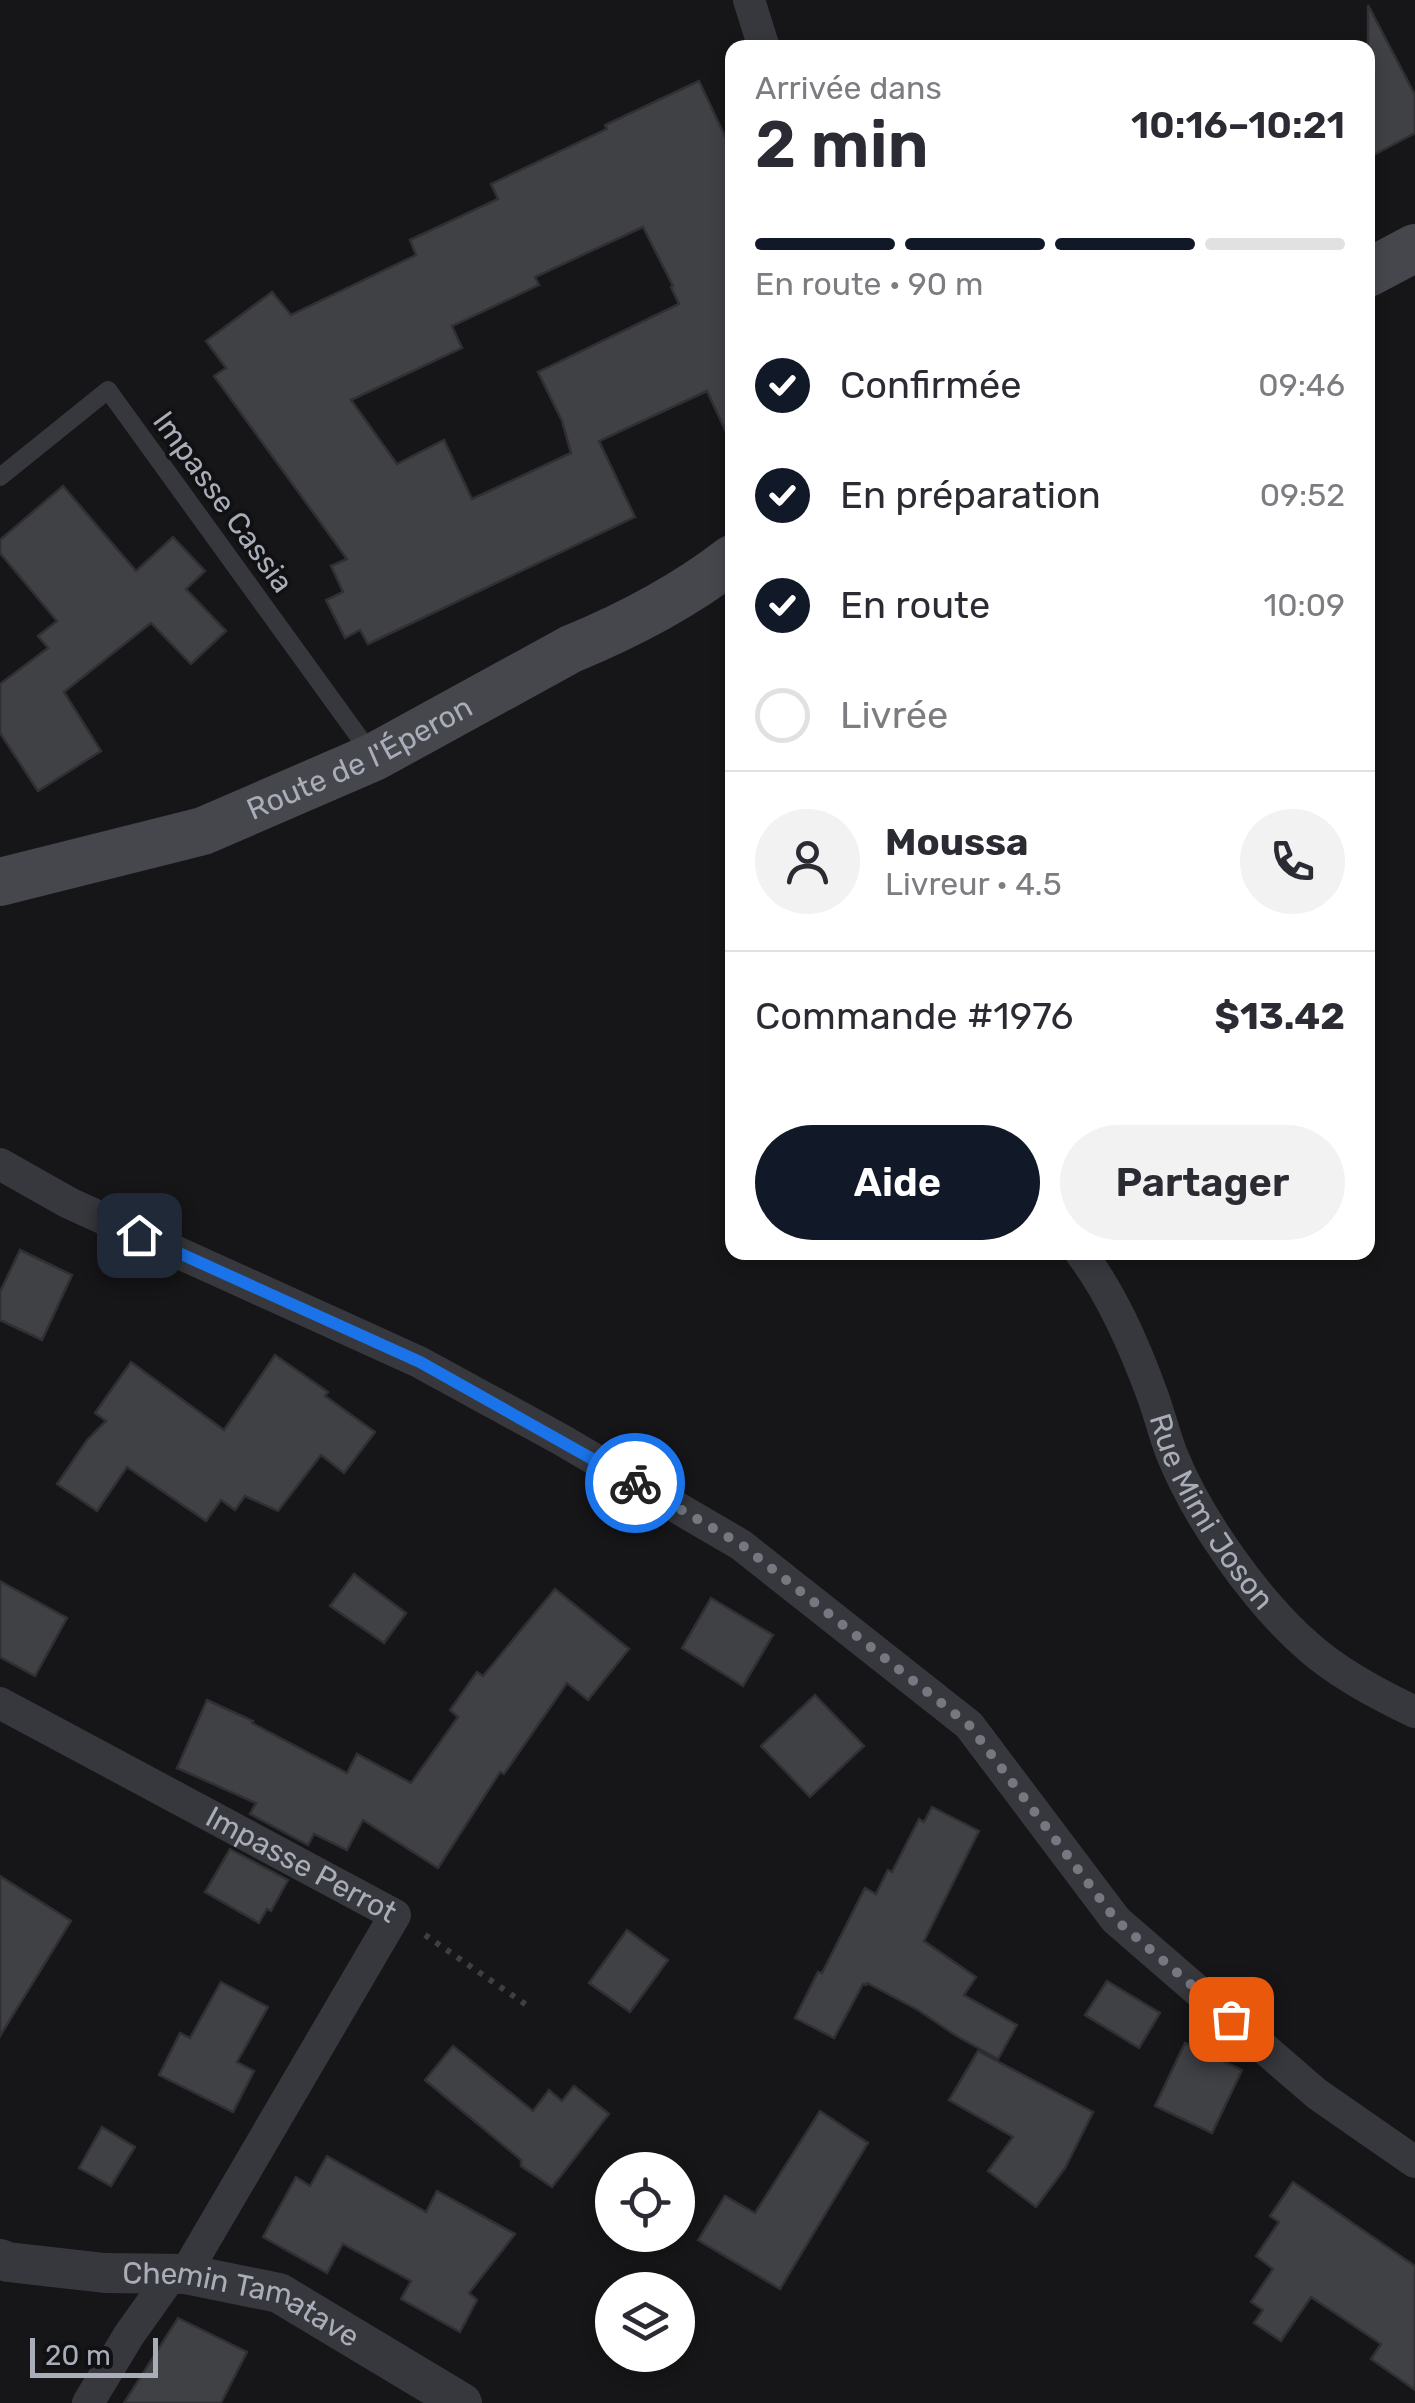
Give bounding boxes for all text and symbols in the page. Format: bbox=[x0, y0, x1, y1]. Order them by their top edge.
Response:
text: Arrivée dans bbox=[755, 69, 942, 107]
text: 10:16–10:21 bbox=[1131, 102, 1345, 148]
text: 2 min bbox=[755, 106, 929, 183]
text: En route · 90 m bbox=[755, 265, 983, 303]
icon: check bbox=[755, 358, 810, 413]
text: Confirmée bbox=[840, 362, 1022, 408]
text: 09:46 bbox=[1258, 366, 1345, 404]
street label: Impasse Cassia bbox=[145, 404, 301, 600]
icon: check bbox=[755, 468, 810, 523]
text: En préparation bbox=[840, 472, 1101, 518]
text: 09:52 bbox=[1260, 476, 1345, 514]
icon: check bbox=[755, 578, 810, 633]
text: En route bbox=[840, 582, 990, 628]
text: 10:09 bbox=[1263, 586, 1345, 624]
street label: Route de l'Éperon bbox=[241, 689, 479, 828]
text: Livrée bbox=[840, 692, 948, 738]
button: person bbox=[755, 809, 860, 914]
button: phone bbox=[1240, 809, 1345, 914]
text: Moussa bbox=[885, 819, 1029, 865]
text: Livreur · 4.5 bbox=[885, 865, 1062, 903]
text: Commande #1976 bbox=[755, 993, 1073, 1039]
text: $13.42 bbox=[1215, 993, 1345, 1039]
button: Aide bbox=[755, 1125, 1040, 1240]
button: Partager bbox=[1060, 1125, 1345, 1240]
pin bbox=[97, 1193, 182, 1278]
icon: home bbox=[112, 1208, 167, 1263]
street label: Rue Mimi Joson bbox=[1142, 1409, 1281, 1617]
courier bbox=[585, 1433, 685, 1533]
icon: bike bbox=[608, 1456, 663, 1511]
street label: Impasse Perrot bbox=[200, 1799, 403, 1931]
pin bbox=[1189, 1977, 1274, 2062]
icon: bag bbox=[1204, 1992, 1259, 2047]
map controls bbox=[595, 2152, 695, 2372]
button: locate bbox=[595, 2152, 695, 2252]
street label: Chemin Tamatave bbox=[122, 2255, 366, 2355]
button: layers bbox=[595, 2272, 695, 2372]
scale bar bbox=[30, 2333, 158, 2378]
text: 20 m bbox=[45, 2339, 111, 2372]

